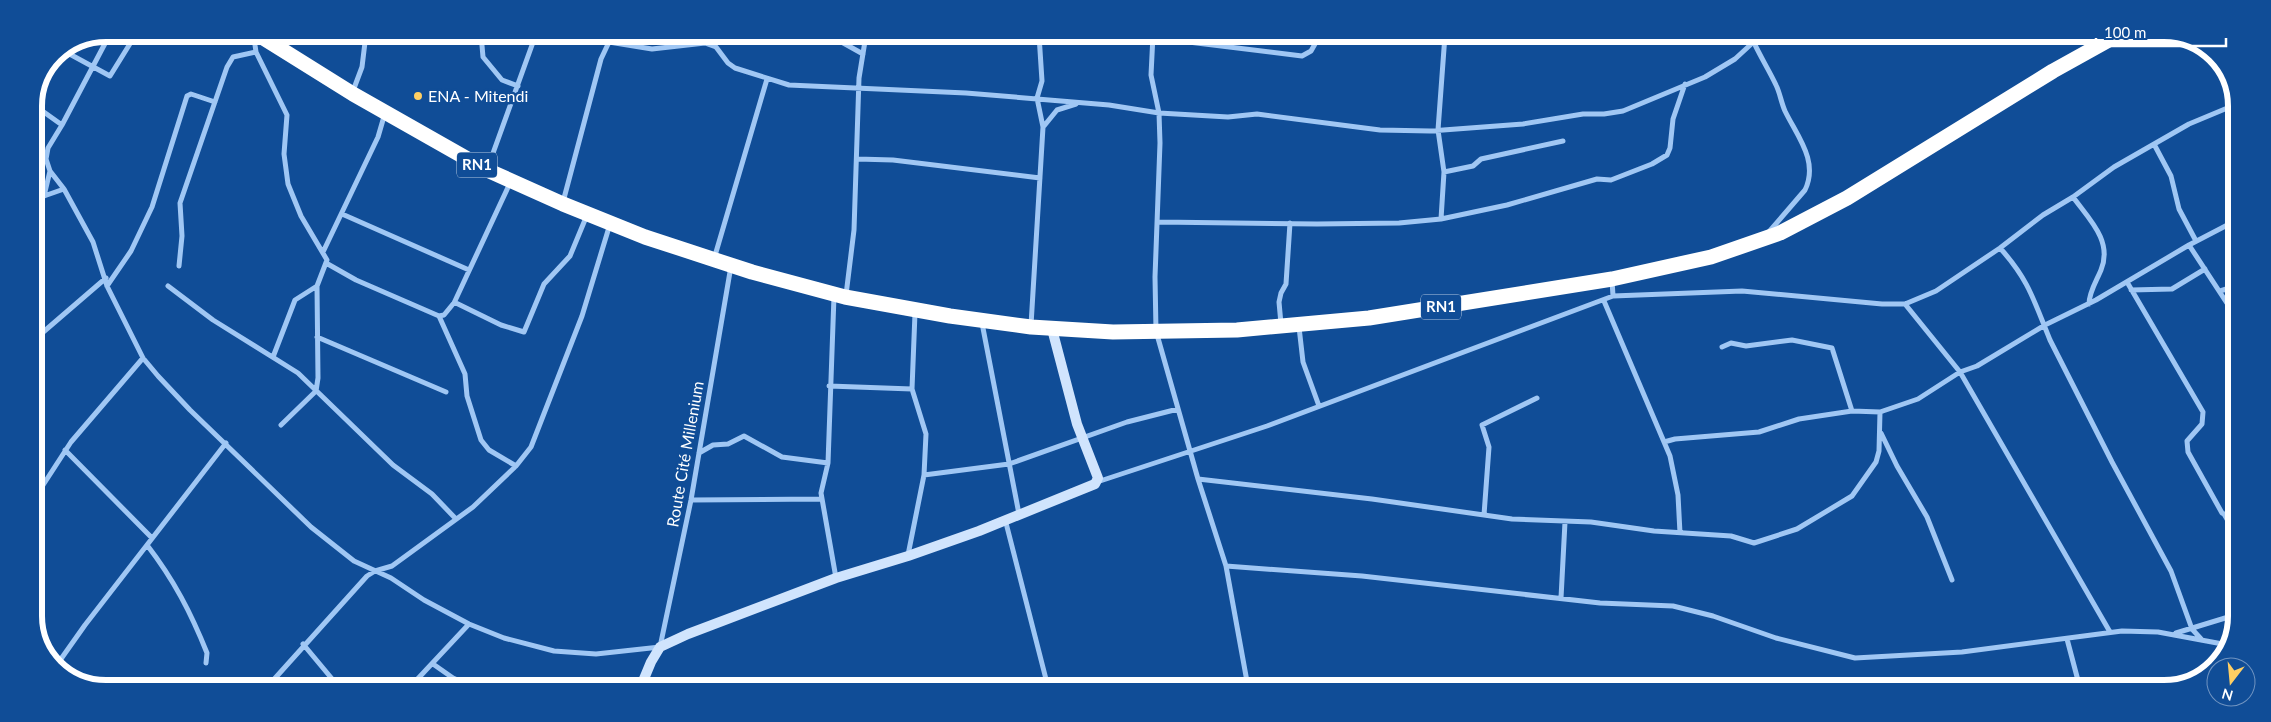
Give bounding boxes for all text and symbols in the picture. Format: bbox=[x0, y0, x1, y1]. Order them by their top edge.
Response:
scale bar bbox=[2096, 15, 2226, 47]
text: 100 m bbox=[2104, 23, 2146, 41]
place label: ENA - Mitendi bbox=[428, 86, 528, 105]
marker: ENA - Mitendi bbox=[412, 90, 424, 102]
road number: RN1 bbox=[457, 152, 497, 178]
road number: RN1 bbox=[1421, 294, 1461, 320]
street label: Route Cité Millenium bbox=[662, 379, 707, 528]
north arrow bbox=[2206, 657, 2256, 707]
text: N bbox=[2220, 685, 2235, 705]

